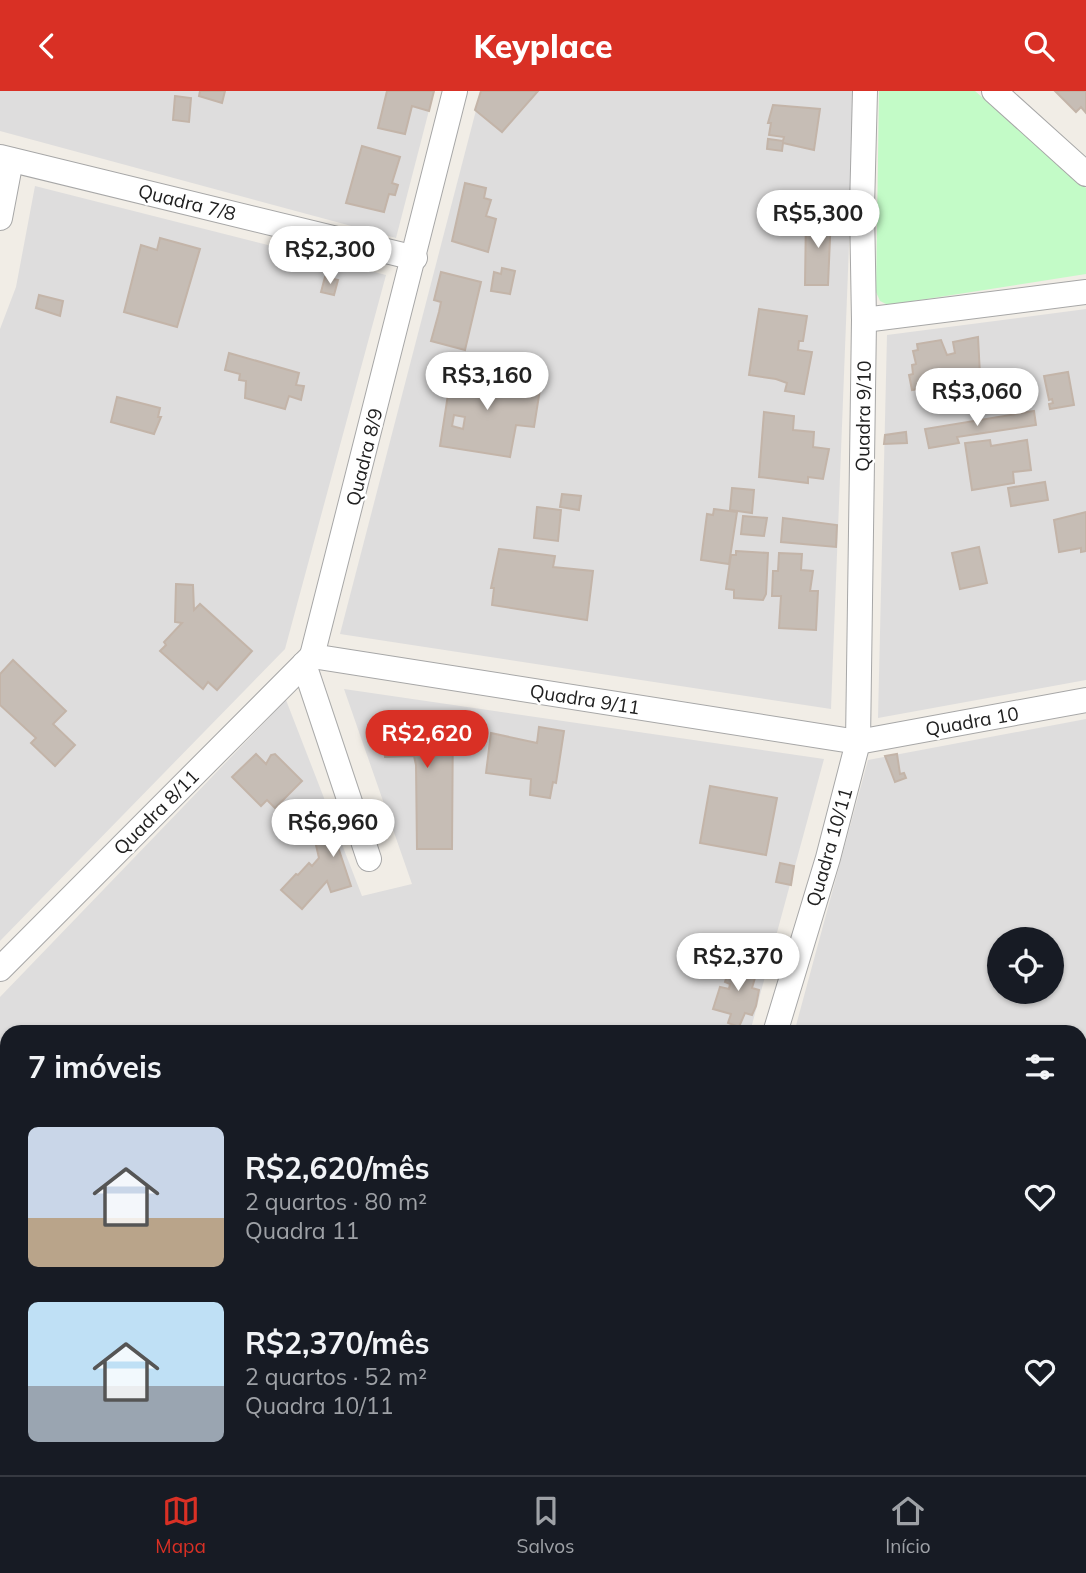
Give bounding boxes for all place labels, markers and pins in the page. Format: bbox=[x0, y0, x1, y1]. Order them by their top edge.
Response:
pin: R$5,300 bbox=[753, 191, 883, 250]
pin: R$2,300 bbox=[265, 227, 395, 286]
pin: R$3,160 bbox=[422, 353, 552, 412]
pin: R$3,060 bbox=[912, 369, 1042, 428]
pin: R$2,620 bbox=[362, 711, 492, 770]
pin: R$6,960 bbox=[268, 799, 398, 859]
pin: R$2,370 bbox=[673, 933, 803, 993]

